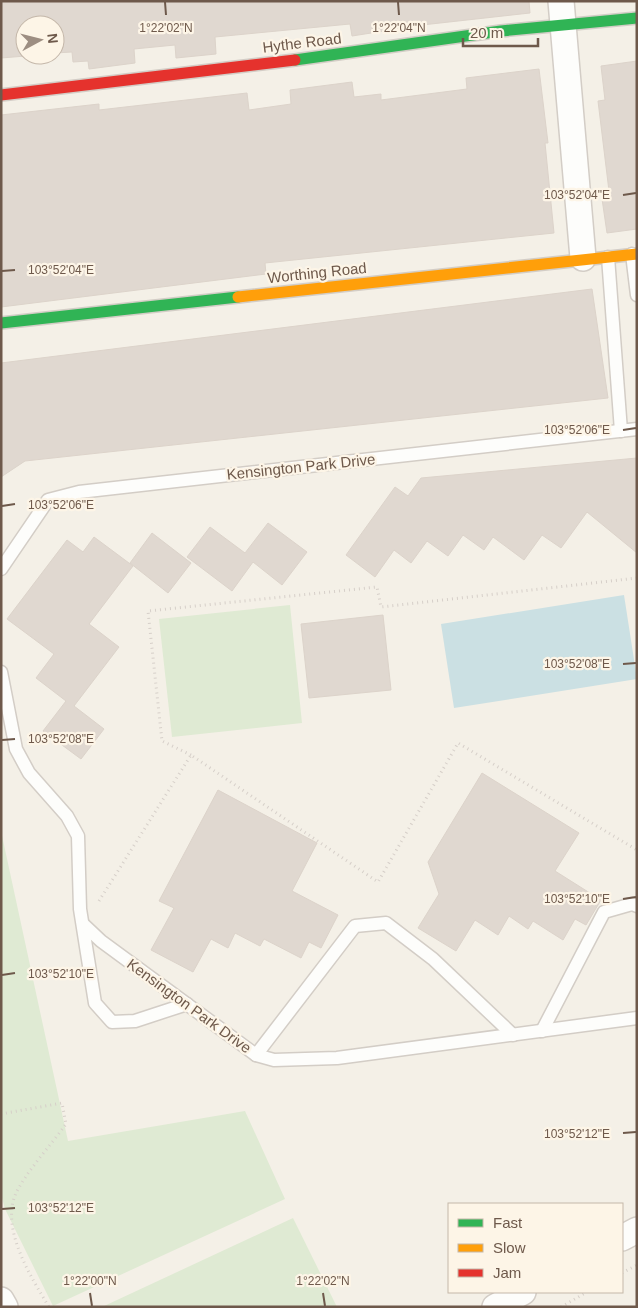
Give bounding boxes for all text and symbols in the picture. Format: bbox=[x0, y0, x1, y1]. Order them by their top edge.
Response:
north arrow bbox=[15, 15, 65, 65]
scale bar bbox=[463, 15, 538, 47]
text: 1°22'02"N bbox=[139, 21, 193, 35]
text: 1°22'04"N bbox=[372, 21, 426, 35]
text: 20 m bbox=[470, 24, 503, 41]
street label: Hythe Road bbox=[262, 29, 342, 56]
text: N bbox=[44, 32, 61, 44]
text: 103°52'04"E bbox=[544, 188, 610, 202]
street label: Worthing Road bbox=[266, 259, 367, 286]
text: 103°52'04"E bbox=[28, 263, 94, 277]
text: 103°52'06"E bbox=[544, 423, 610, 437]
street label: Kensington Park Drive bbox=[226, 450, 376, 483]
text: 103°52'06"E bbox=[28, 498, 94, 512]
text: 103°52'08"E bbox=[544, 657, 610, 671]
text: 103°52'08"E bbox=[28, 732, 94, 746]
text: 103°52'10"E bbox=[544, 892, 610, 906]
street label: Kensington Park Drive bbox=[124, 955, 255, 1056]
text: 103°52'10"E bbox=[28, 967, 94, 981]
text: 103°52'12"E bbox=[544, 1127, 610, 1141]
text: 103°52'12"E bbox=[28, 1201, 94, 1215]
legend bbox=[448, 1203, 623, 1293]
text: Fast bbox=[493, 1214, 523, 1231]
text: Slow bbox=[493, 1239, 526, 1256]
text: Jam bbox=[493, 1264, 521, 1281]
text: 1°22'00"N bbox=[63, 1274, 117, 1288]
text: 1°22'02"N bbox=[296, 1274, 350, 1288]

